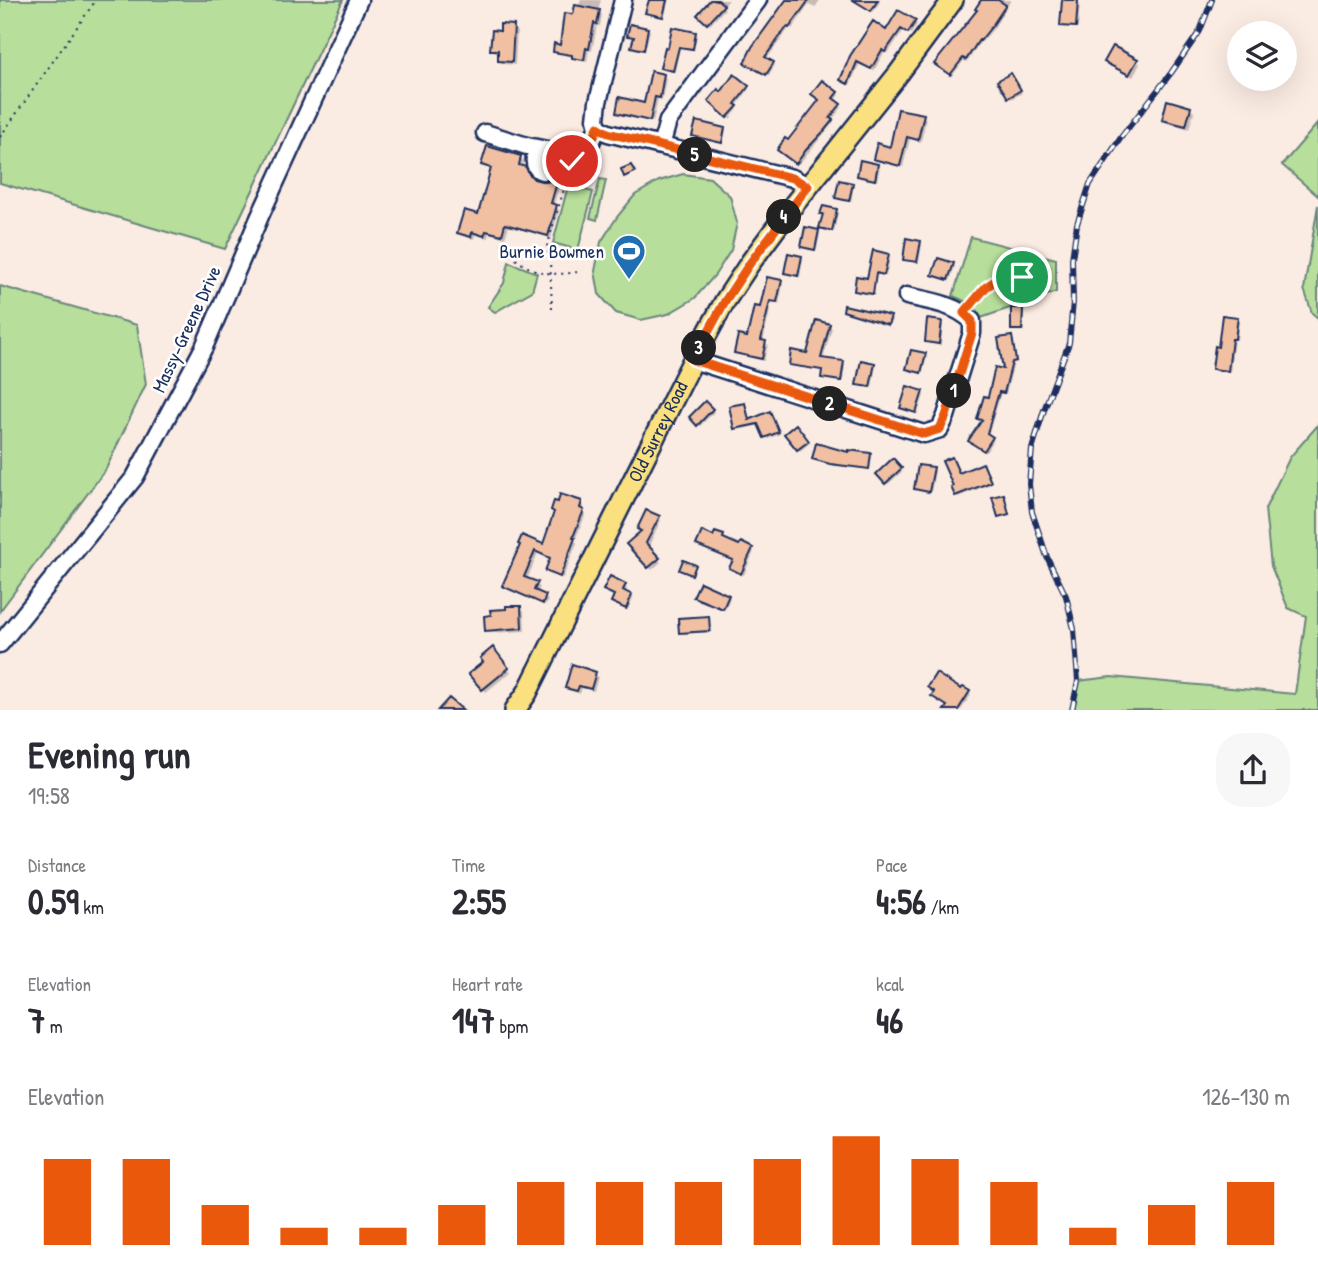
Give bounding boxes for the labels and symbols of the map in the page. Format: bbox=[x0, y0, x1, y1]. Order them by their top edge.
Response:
pin bbox=[542, 131, 602, 191]
pin: 5 bbox=[678, 138, 712, 172]
pin: 4 bbox=[766, 200, 802, 234]
sports icon: Burnie Bowmen bbox=[610, 232, 648, 281]
place label: Burnie Bowmen bbox=[500, 238, 604, 264]
pin bbox=[992, 247, 1052, 307]
street label: Massy-Greene Drive bbox=[145, 261, 227, 397]
pin: 3 bbox=[682, 330, 716, 366]
pin: 1 bbox=[936, 374, 972, 408]
street label: Old Surrey Road bbox=[621, 376, 694, 486]
pin: 2 bbox=[812, 386, 848, 422]

